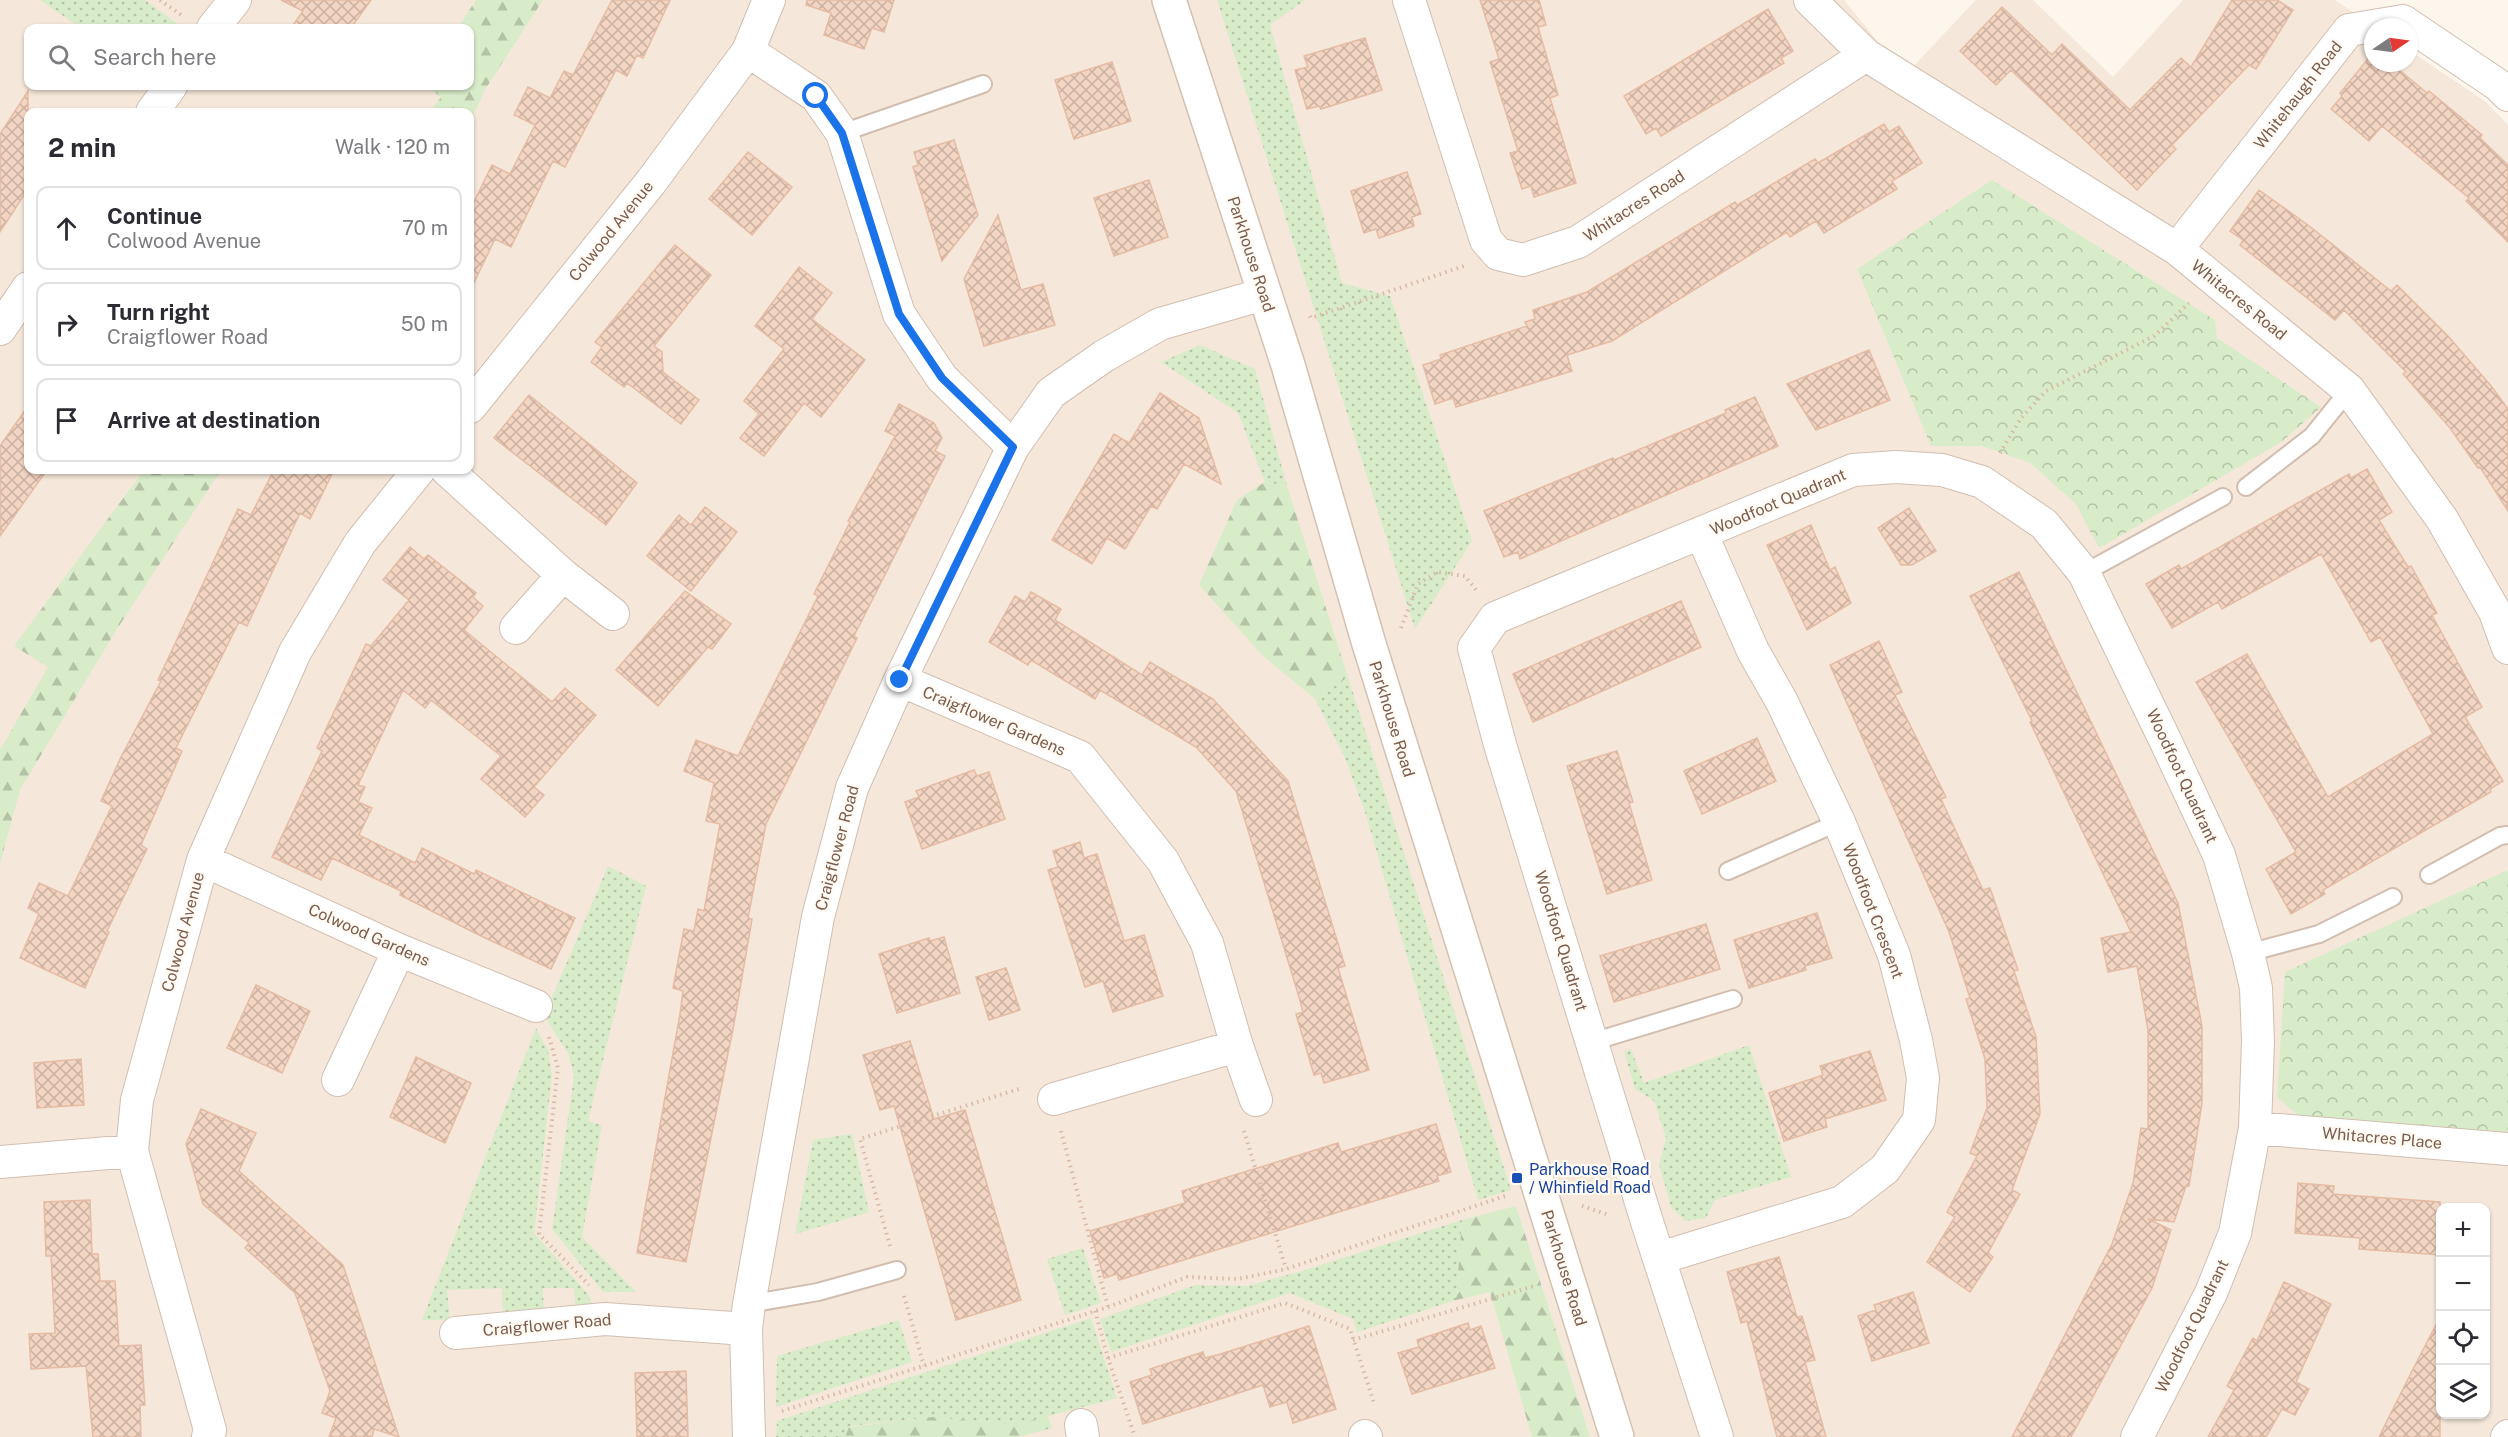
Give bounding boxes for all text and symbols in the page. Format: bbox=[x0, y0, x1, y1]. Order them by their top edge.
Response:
north arrow bbox=[2364, 18, 2418, 72]
search box bbox=[24, 24, 474, 90]
street label: Whitehaugh Road bbox=[2250, 37, 2346, 153]
icon: search bbox=[45, 41, 78, 74]
text: Search here bbox=[93, 44, 217, 70]
route start bbox=[802, 82, 828, 108]
text: 2 min bbox=[48, 132, 116, 163]
text: Walk · 120 m bbox=[335, 135, 450, 159]
street label: Whitacres Road bbox=[1580, 166, 1688, 246]
street label: Colwood Avenue bbox=[565, 177, 657, 285]
street label: Parkhouse Road bbox=[1223, 194, 1279, 314]
text: Continue bbox=[107, 203, 202, 229]
icon: ahead bbox=[50, 212, 83, 245]
text: 70 m bbox=[402, 216, 448, 240]
text: Colwood Avenue bbox=[107, 229, 261, 253]
street label: Whitacres Road bbox=[2188, 256, 2290, 344]
text: Turn right bbox=[107, 299, 210, 325]
icon: right bbox=[50, 308, 83, 341]
text: 50 m bbox=[401, 312, 448, 336]
text: Craigflower Road bbox=[107, 325, 268, 349]
icon: arrive bbox=[50, 404, 83, 437]
text: Arrive at destination bbox=[107, 407, 320, 433]
street label: Woodfoot Quadrant bbox=[1707, 465, 1849, 539]
street label: Parkhouse Road bbox=[1365, 659, 1419, 779]
route end bbox=[886, 666, 912, 692]
street label: Craigflower Gardens bbox=[920, 682, 1068, 760]
street label: Woodfoot Quadrant bbox=[2143, 706, 2221, 846]
street label: Craigflower Road bbox=[811, 783, 863, 913]
street label: Woodfoot Crescent bbox=[1838, 841, 1908, 981]
street label: Woodfoot Quadrant bbox=[1531, 868, 1591, 1014]
street label: Colwood Avenue bbox=[158, 870, 208, 994]
street label: Colwood Gardens bbox=[305, 900, 433, 970]
street label: Whitacres Place bbox=[2321, 1123, 2443, 1153]
place label: Parkhouse Road / Whinfield Road bbox=[1529, 1160, 1651, 1197]
marker: Parkhouse Road / Whinfield Road bbox=[1510, 1171, 1524, 1185]
map controls bbox=[2436, 1203, 2490, 1419]
button: + bbox=[2436, 1203, 2490, 1257]
street label: Parkhouse Road bbox=[1537, 1208, 1591, 1328]
street label: Woodfoot Quadrant bbox=[2151, 1256, 2233, 1396]
button: − bbox=[2436, 1257, 2490, 1311]
street label: Craigflower Road bbox=[482, 1310, 612, 1340]
button: locate bbox=[2436, 1311, 2490, 1365]
button: layers bbox=[2436, 1365, 2490, 1419]

